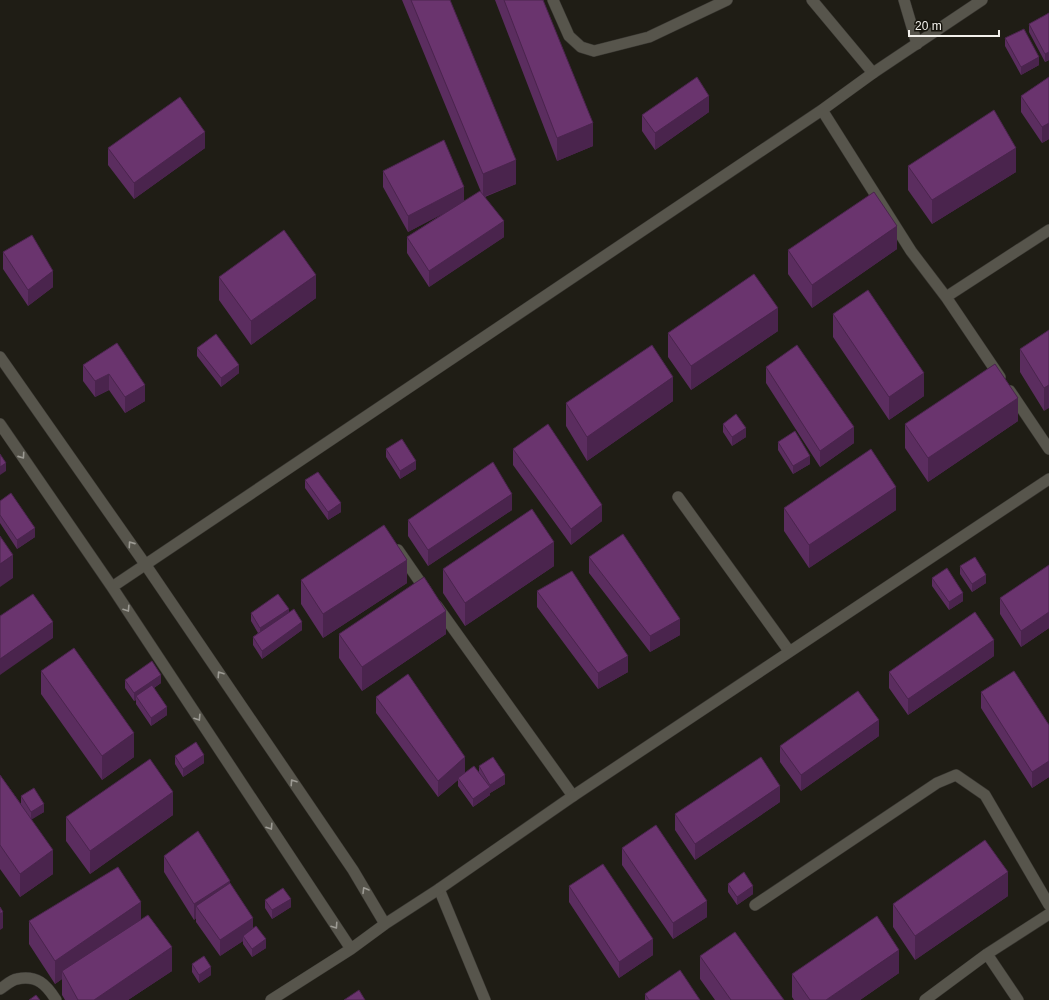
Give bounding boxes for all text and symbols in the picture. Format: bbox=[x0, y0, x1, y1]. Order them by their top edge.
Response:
scale bar bbox=[909, 12, 999, 38]
text: 20 m bbox=[915, 19, 942, 33]
one-way arrow bbox=[17, 452, 25, 459]
one-way arrow bbox=[128, 541, 136, 548]
one-way arrow bbox=[122, 605, 130, 612]
one-way arrow bbox=[217, 671, 225, 678]
one-way arrow bbox=[194, 714, 201, 721]
one-way arrow bbox=[290, 779, 298, 786]
one-way arrow bbox=[265, 823, 273, 830]
one-way arrow bbox=[362, 887, 370, 894]
one-way arrow bbox=[330, 921, 337, 928]

